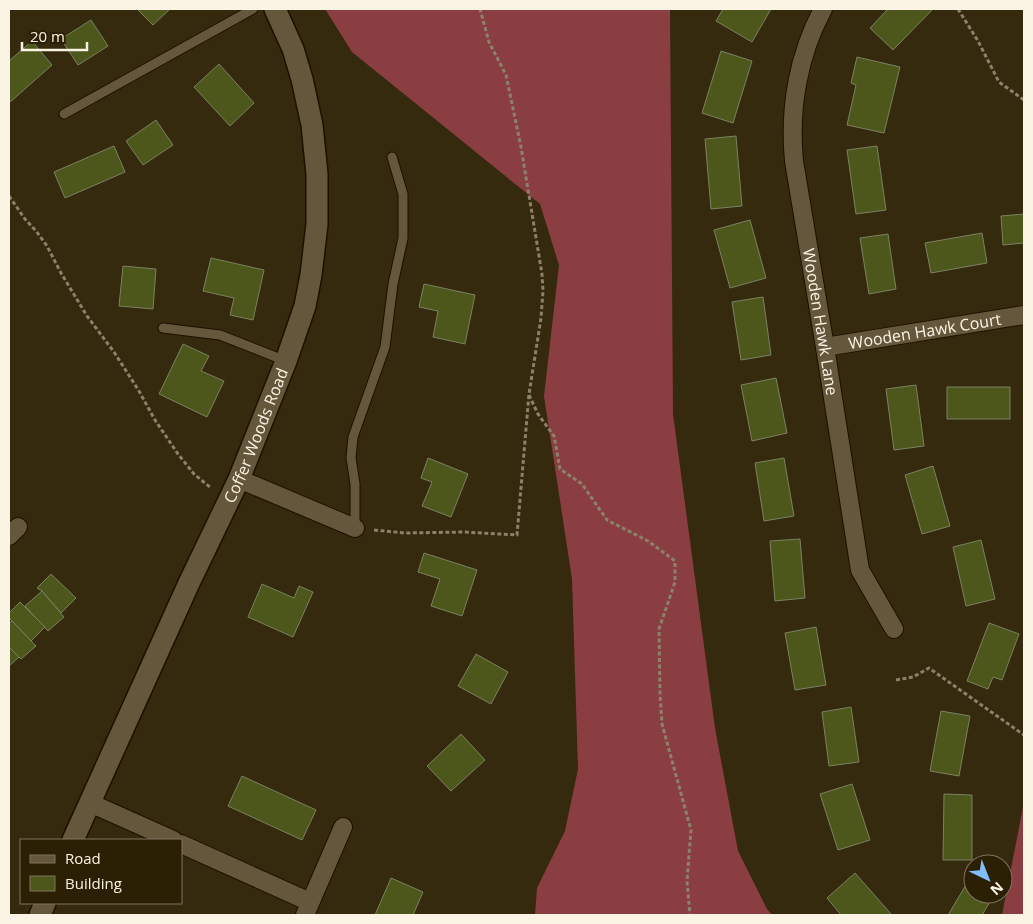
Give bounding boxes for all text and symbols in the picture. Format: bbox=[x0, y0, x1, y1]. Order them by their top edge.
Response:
scale bar bbox=[22, 20, 88, 52]
text: 20 m bbox=[30, 26, 65, 46]
street label: Wooden Hawk Lane bbox=[798, 247, 843, 397]
street label: Wooden Hawk Court bbox=[847, 308, 1003, 354]
street label: Coffer Woods Road bbox=[218, 365, 293, 507]
legend bbox=[20, 839, 182, 904]
text: Road bbox=[65, 848, 101, 868]
north arrow bbox=[963, 854, 1013, 904]
text: Building bbox=[65, 873, 122, 893]
text: N bbox=[987, 878, 1008, 900]

